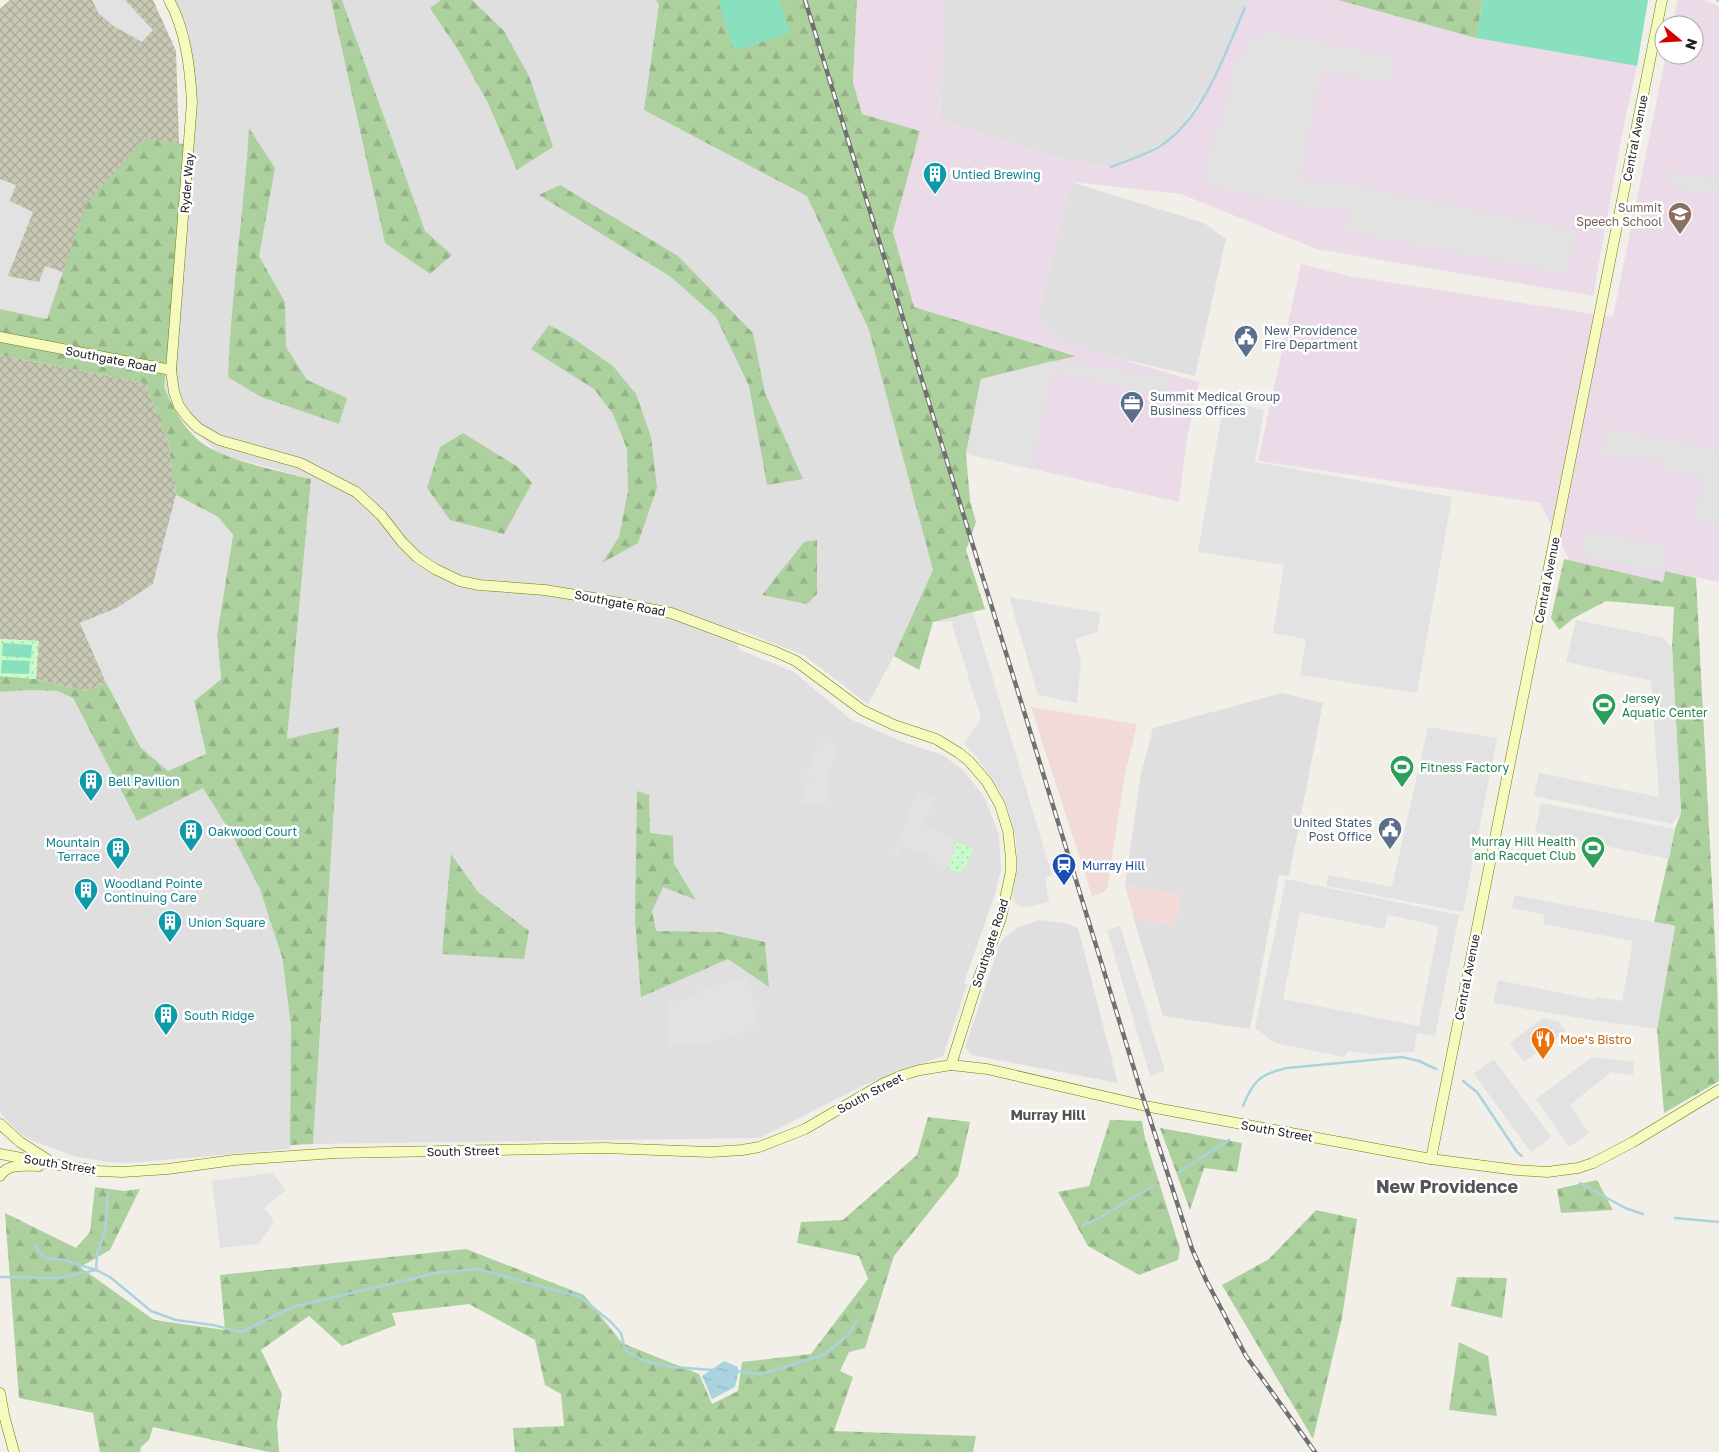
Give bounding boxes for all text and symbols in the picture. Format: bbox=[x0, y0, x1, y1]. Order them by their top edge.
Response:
north arrow bbox=[1654, 15, 1704, 65]
text: N bbox=[1682, 36, 1702, 52]
street label: Central Avenue bbox=[1619, 93, 1651, 182]
street label: Ryder Way bbox=[177, 152, 197, 214]
building icon: Untied Brewing bbox=[922, 161, 948, 195]
place label: Untied Brewing bbox=[952, 167, 1041, 182]
place label: Summit Speech School bbox=[1576, 200, 1662, 229]
school or university icon: Summit Speech School bbox=[1667, 201, 1693, 235]
place label: New Providence Fire Department bbox=[1264, 323, 1358, 352]
public building icon: New Providence Fire Department bbox=[1233, 324, 1259, 358]
street label: Southgate Road bbox=[64, 343, 158, 375]
place label: Summit Medical Group Business Offices bbox=[1150, 389, 1280, 418]
office icon: Summit Medical Group Business Offices bbox=[1119, 390, 1145, 424]
street label: Central Avenue bbox=[1531, 535, 1563, 624]
street label: Southgate Road bbox=[573, 587, 667, 619]
place label: Jersey Aquatic Center bbox=[1622, 691, 1708, 720]
sports icon: Jersey Aquatic Center bbox=[1591, 692, 1617, 726]
sports icon: Fitness Factory bbox=[1389, 754, 1415, 788]
place label: Fitness Factory bbox=[1420, 760, 1509, 775]
building icon: Bell Pavilion bbox=[78, 768, 104, 802]
place label: Bell Pavilion bbox=[108, 774, 180, 789]
place label: United States Post Office bbox=[1293, 815, 1372, 844]
public building icon: United States Post Office bbox=[1377, 816, 1403, 850]
building icon: Oakwood Court bbox=[178, 818, 204, 852]
place label: Oakwood Court bbox=[208, 824, 297, 839]
place label: Murray Hill Health and Racquet Club bbox=[1471, 834, 1576, 863]
place label: Mountain Terrace bbox=[46, 835, 100, 864]
sports icon: Murray Hill Health and Racquet Club bbox=[1580, 835, 1606, 869]
building icon: Mountain Terrace bbox=[105, 836, 131, 870]
station icon: Murray Hill bbox=[1051, 852, 1077, 886]
place label: Murray Hill bbox=[1082, 858, 1145, 873]
place label: Woodland Pointe Continuing Care bbox=[104, 876, 202, 905]
building icon: Woodland Pointe Continuing Care bbox=[73, 877, 99, 911]
street label: Southgate Road bbox=[969, 897, 1011, 989]
building icon: Union Square bbox=[157, 909, 183, 943]
place label: Union Square bbox=[188, 915, 266, 930]
street label: Central Avenue bbox=[1451, 932, 1483, 1021]
building icon: South Ridge bbox=[153, 1002, 179, 1036]
place label: South Ridge bbox=[184, 1008, 254, 1023]
restaurant icon: Moe‘s Bistro bbox=[1530, 1026, 1556, 1060]
place label: Moe‘s Bistro bbox=[1560, 1032, 1632, 1047]
street label: South Street bbox=[834, 1069, 906, 1117]
district label: Murray Hill bbox=[1010, 1106, 1086, 1123]
street label: South Street bbox=[1240, 1117, 1314, 1145]
street label: South Street bbox=[426, 1143, 500, 1159]
street label: South Street bbox=[23, 1151, 97, 1177]
district label: New Providence bbox=[1376, 1175, 1518, 1197]

